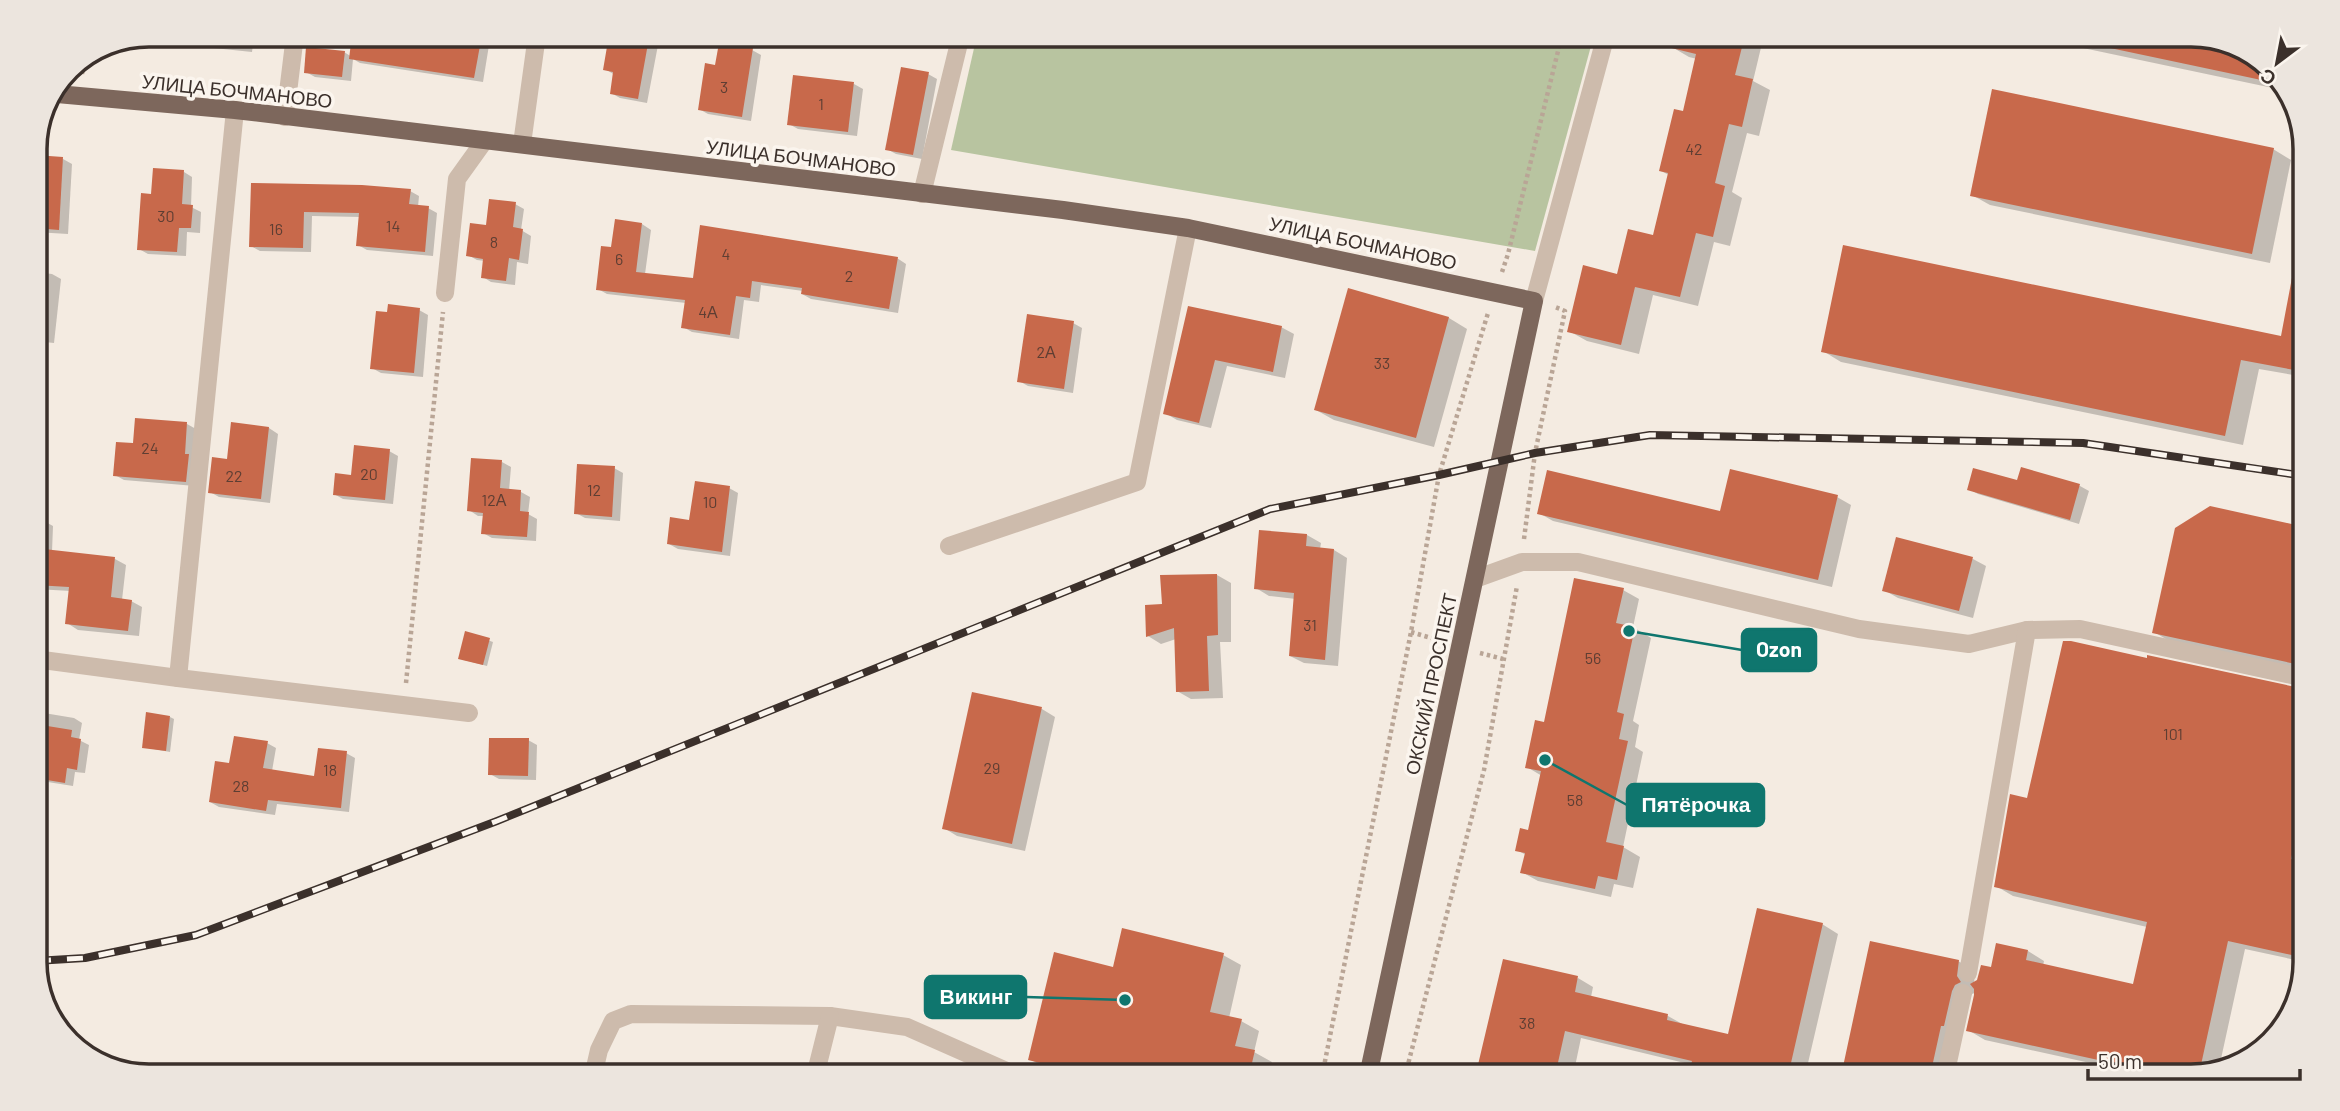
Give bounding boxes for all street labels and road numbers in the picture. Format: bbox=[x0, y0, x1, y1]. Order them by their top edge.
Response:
street label: УЛИЦА БОЧМАНОВО bbox=[141, 69, 333, 112]
street label: УЛИЦА БОЧМАНОВО bbox=[705, 134, 897, 181]
street label: УЛИЦА БОЧМАНОВО bbox=[1267, 211, 1459, 274]
street label: ОКСКИЙ ПРОСПЕКТ bbox=[1400, 591, 1461, 777]

